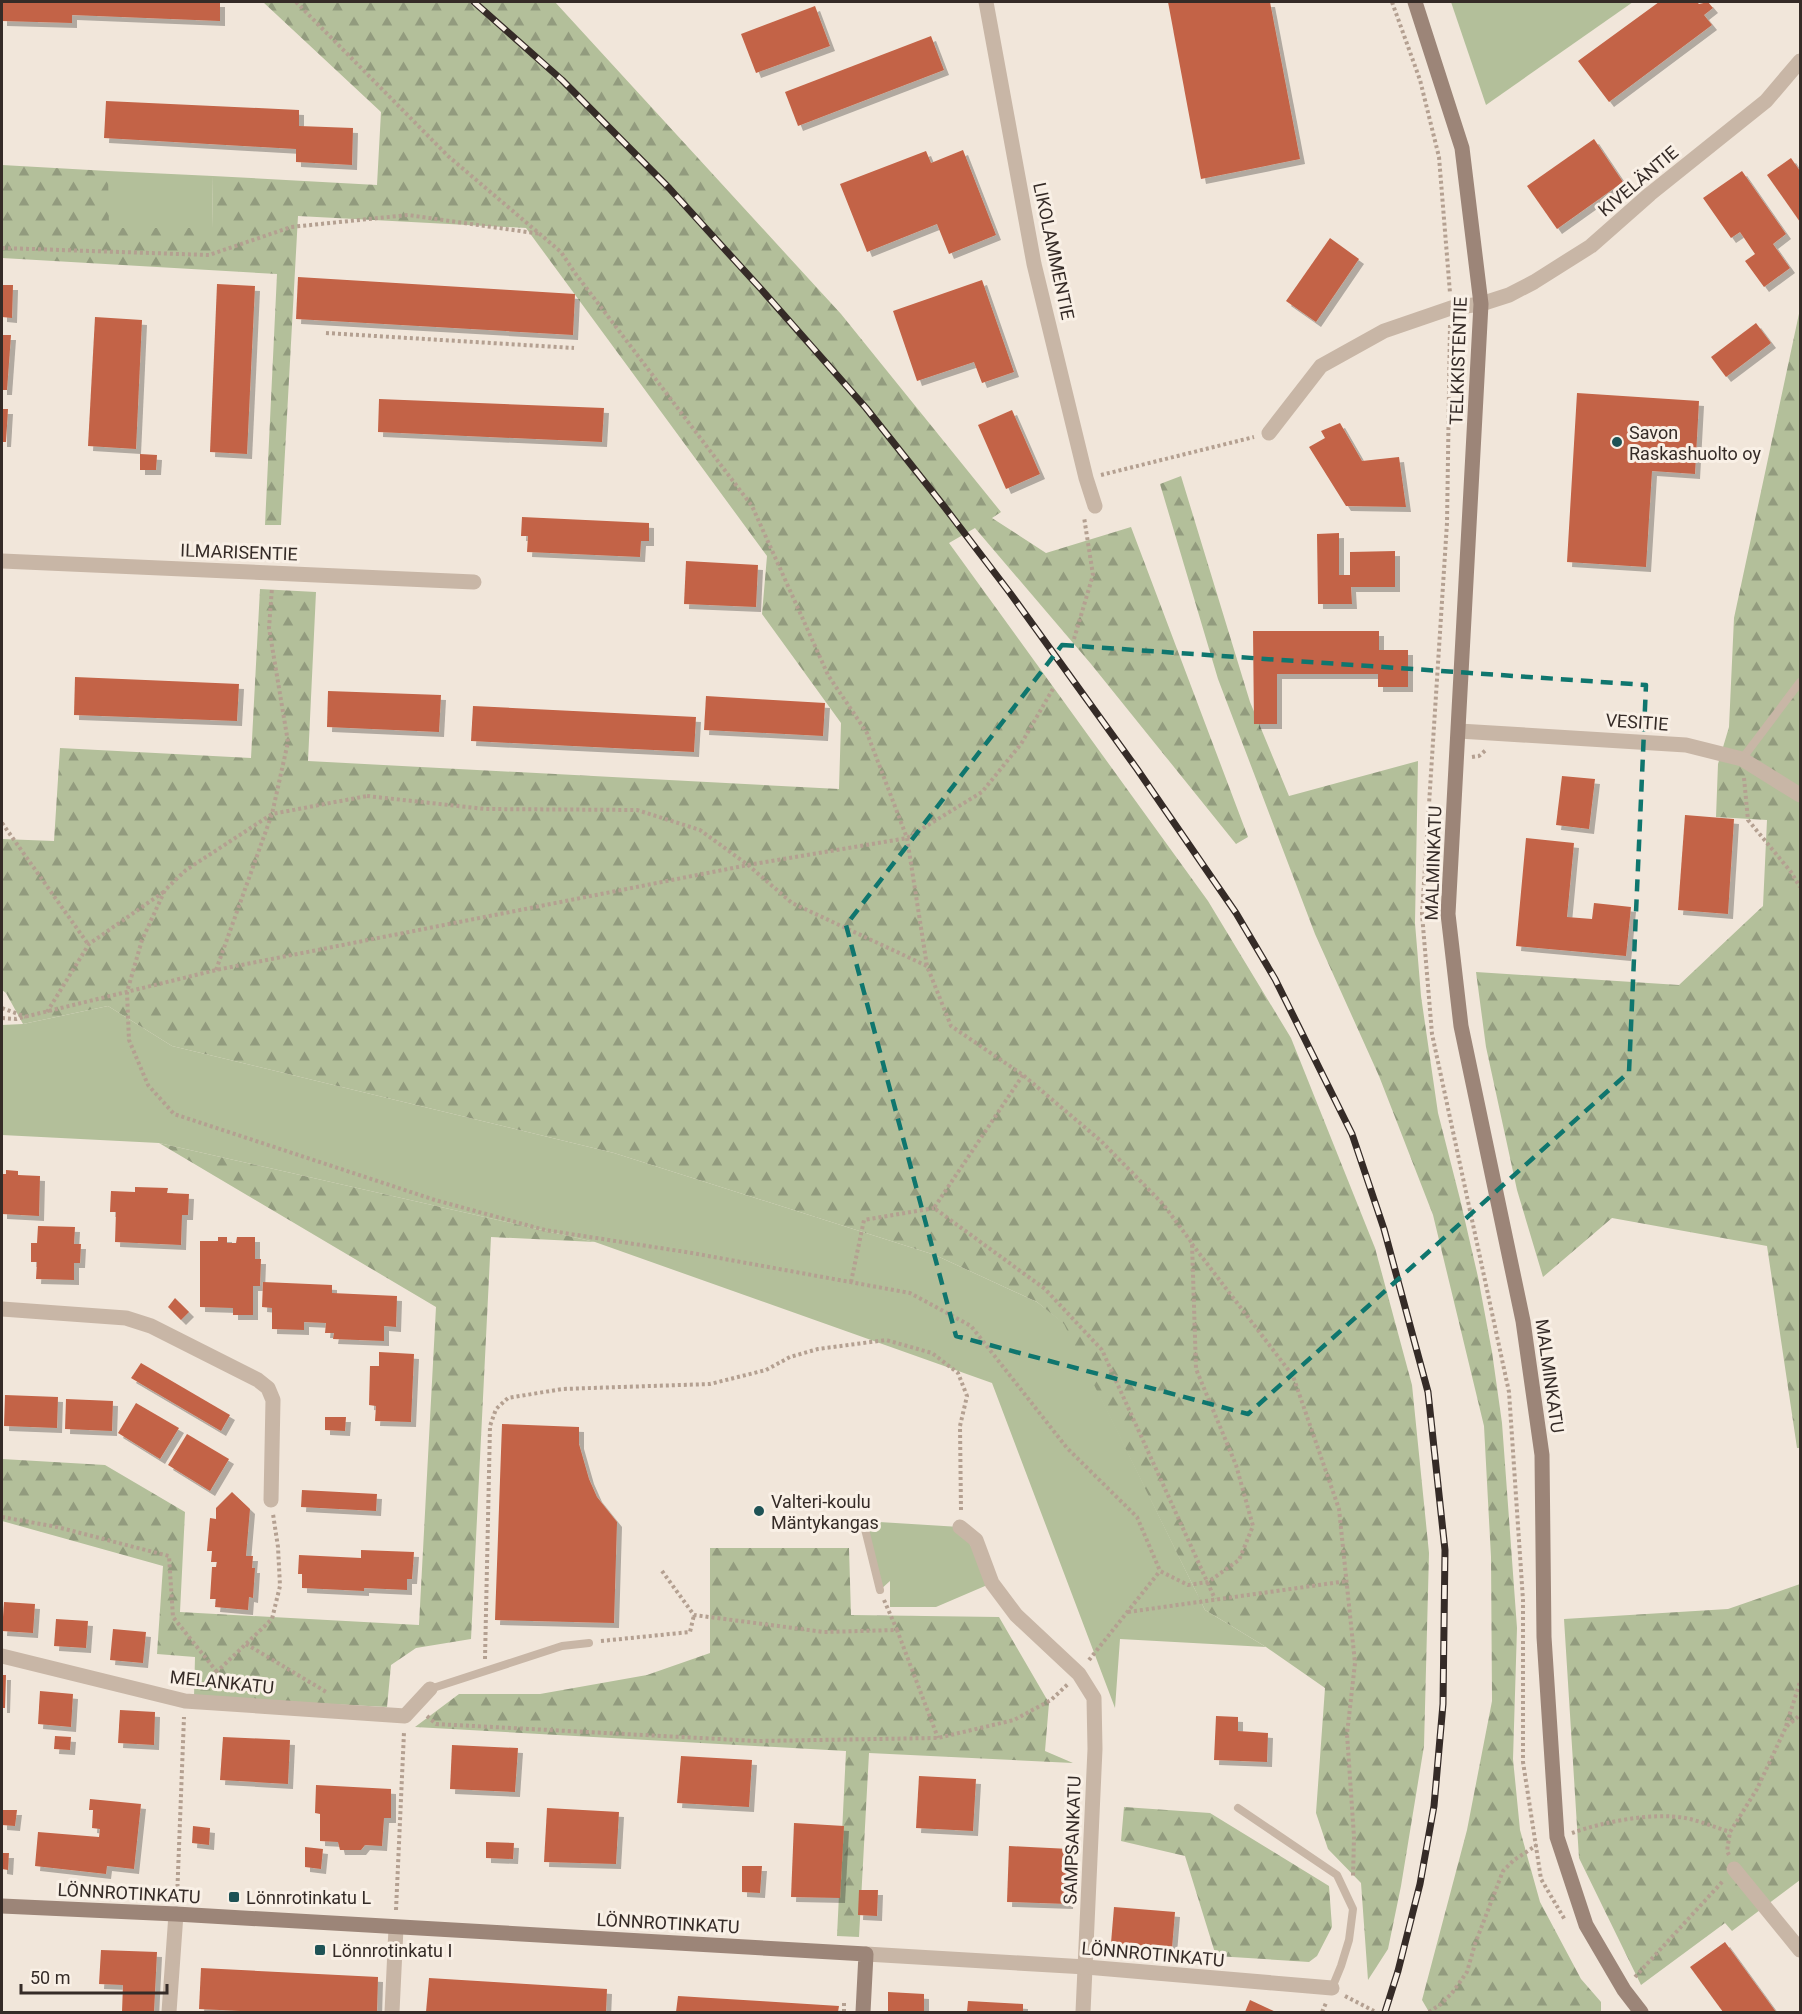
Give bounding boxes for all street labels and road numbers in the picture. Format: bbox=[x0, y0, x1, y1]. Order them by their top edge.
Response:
street label: KIVELÄNTIE bbox=[1594, 141, 1682, 221]
street label: LIKOLAMMENTIE bbox=[1029, 180, 1079, 322]
street label: TELKKISTENTIE bbox=[1445, 297, 1471, 425]
street label: ILMARISENTIE bbox=[180, 539, 298, 565]
street label: VESITIE bbox=[1605, 709, 1669, 735]
street label: MALMINKATU bbox=[1420, 805, 1446, 921]
street label: MALMINKATU bbox=[1532, 1318, 1568, 1434]
street label: MELANKATU bbox=[169, 1666, 275, 1698]
street label: SAMPSANKATU bbox=[1059, 1775, 1085, 1905]
street label: LÖNNROTINKATU bbox=[57, 1879, 201, 1907]
street label: LÖNNROTINKATU bbox=[596, 1909, 740, 1937]
street label: LÖNNROTINKATU bbox=[1081, 1937, 1225, 1971]

